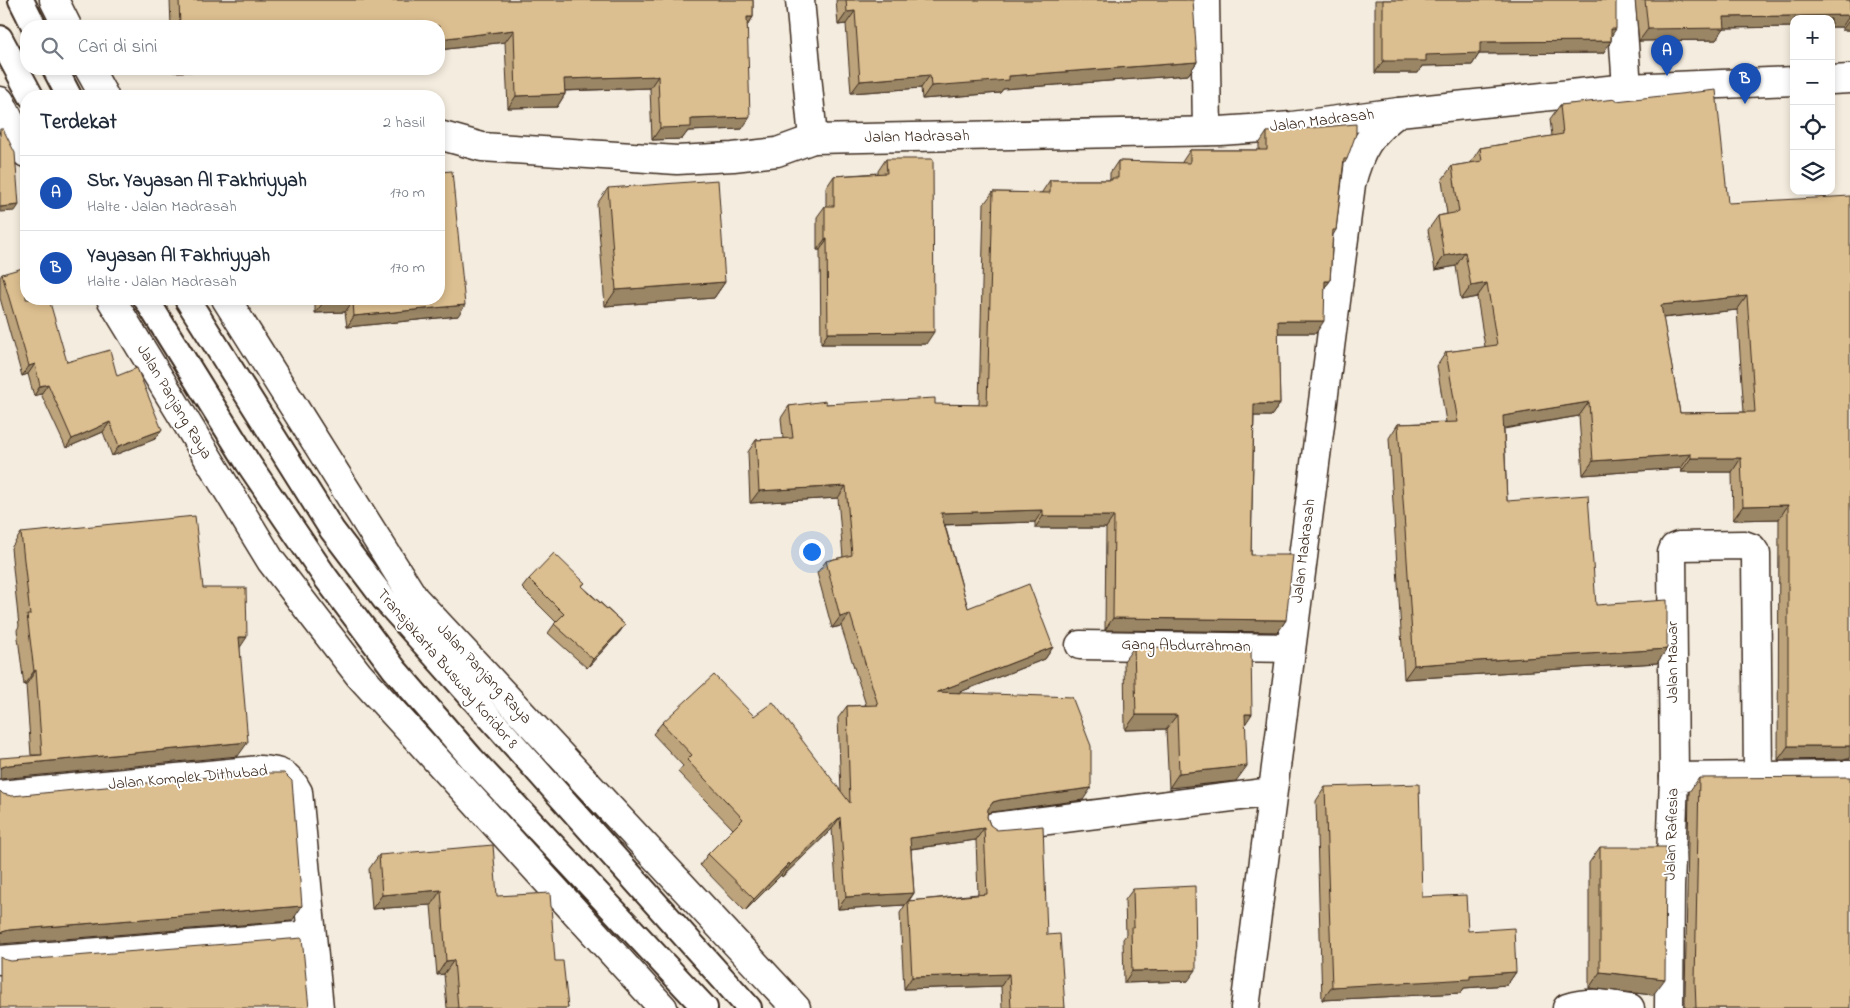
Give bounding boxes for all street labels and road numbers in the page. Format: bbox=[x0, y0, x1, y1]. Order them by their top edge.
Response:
street label: Jalan Madrasah bbox=[1268, 103, 1376, 139]
street label: Jalan Madrasah bbox=[864, 124, 970, 150]
street label: Jalan Panjang Raya bbox=[130, 340, 218, 464]
street label: Jalan Madrasah bbox=[1286, 497, 1322, 605]
street label: Transjakarta Busway Koridor 8 bbox=[371, 584, 523, 754]
street label: Jalan Panjang Raya bbox=[431, 618, 537, 730]
street label: Jalan Mawar bbox=[1661, 621, 1685, 703]
street label: Gang Abdurrahman bbox=[1121, 633, 1251, 659]
street label: Jalan Komplek Dithubad bbox=[107, 759, 269, 797]
street label: Jalan Raflesia bbox=[1658, 788, 1686, 880]

